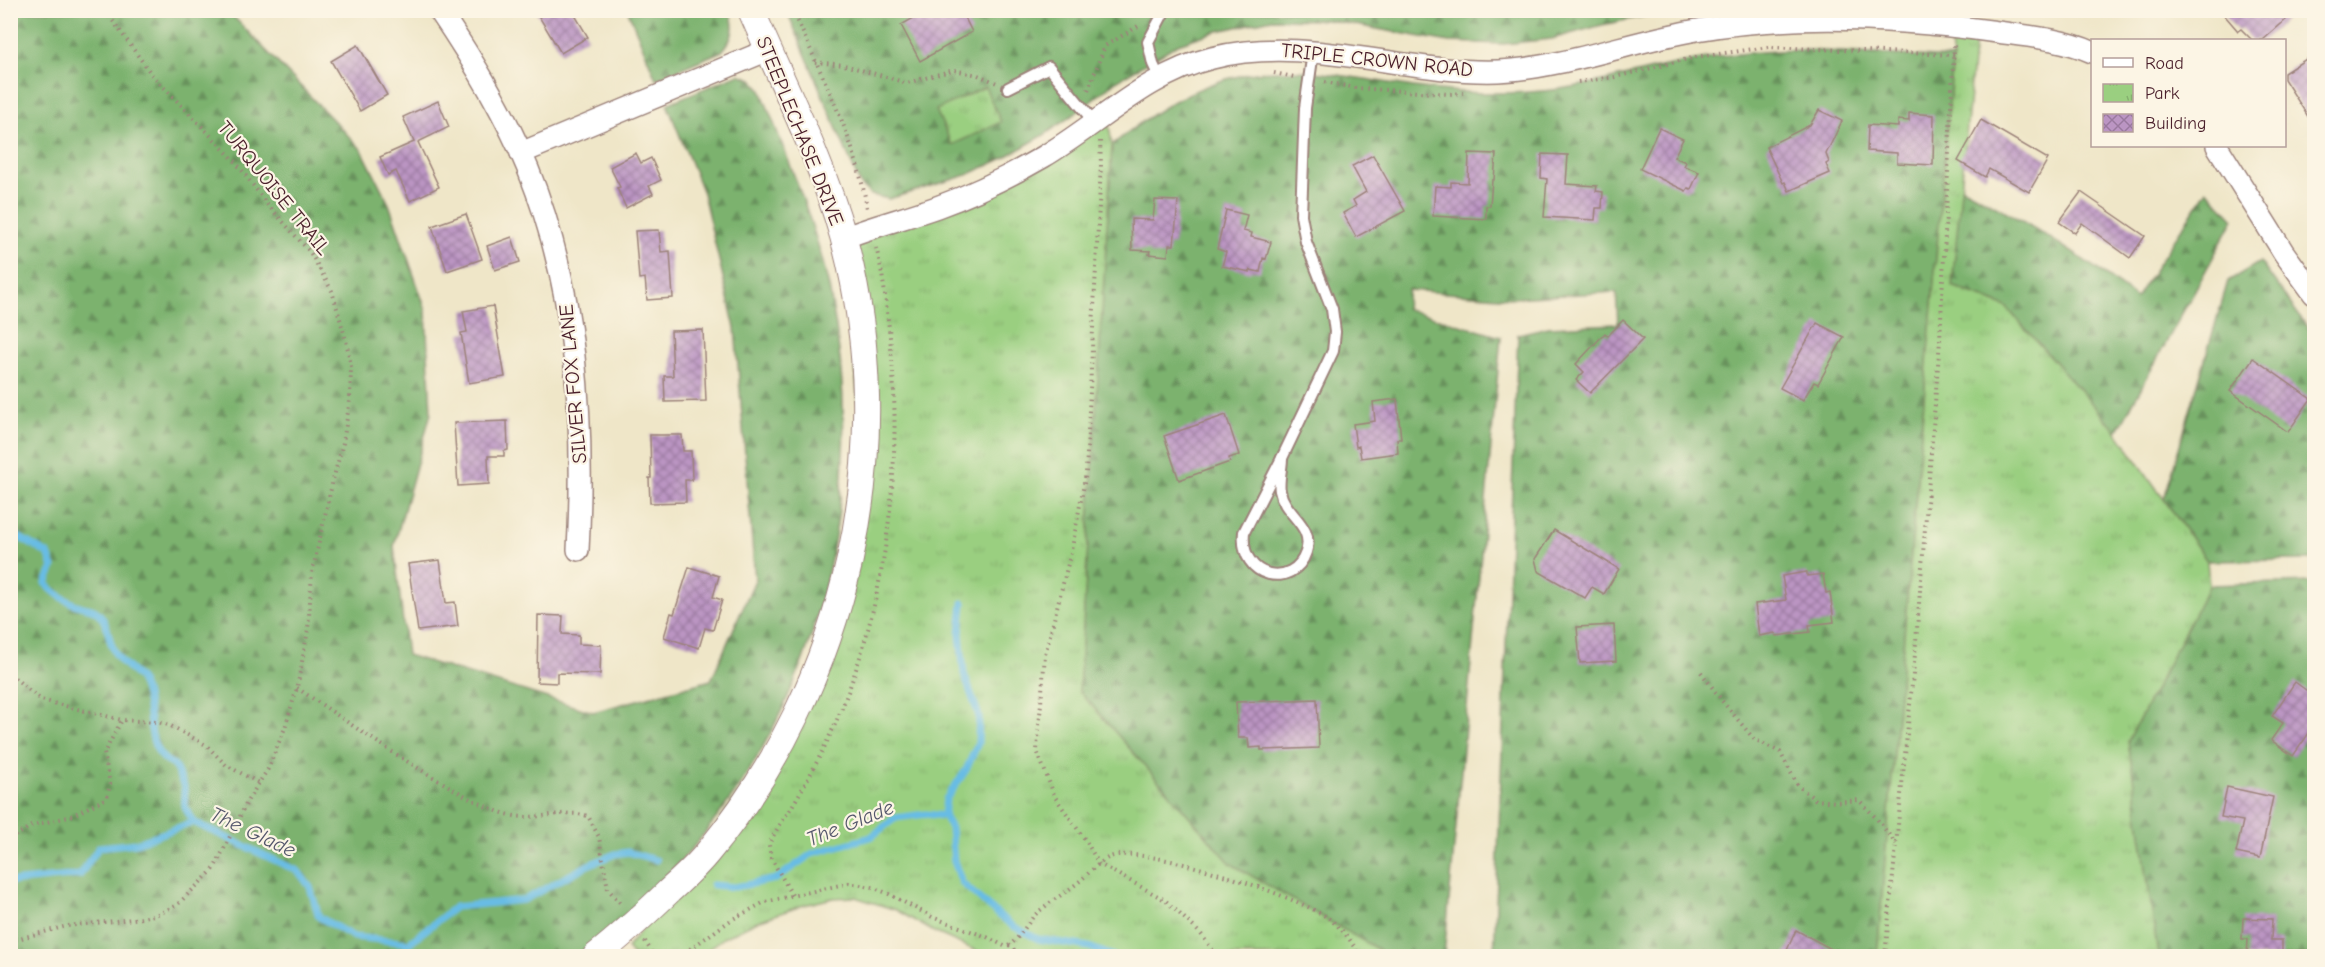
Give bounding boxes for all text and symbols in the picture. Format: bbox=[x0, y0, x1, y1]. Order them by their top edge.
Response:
street label: STEEPLECHASE DRIVE bbox=[752, 33, 848, 229]
street label: TRIPLE CROWN ROAD bbox=[1280, 38, 1474, 82]
legend bbox=[2091, 39, 2286, 147]
text: Road bbox=[2145, 53, 2184, 74]
text: Park bbox=[2145, 83, 2180, 104]
text: Building bbox=[2145, 113, 2207, 134]
street label: TURQUOISE TRAIL bbox=[213, 116, 335, 260]
street label: SILVER FOX LANE bbox=[555, 303, 591, 465]
water label: The Glade bbox=[803, 795, 897, 851]
water label: The Glade bbox=[206, 802, 300, 862]

